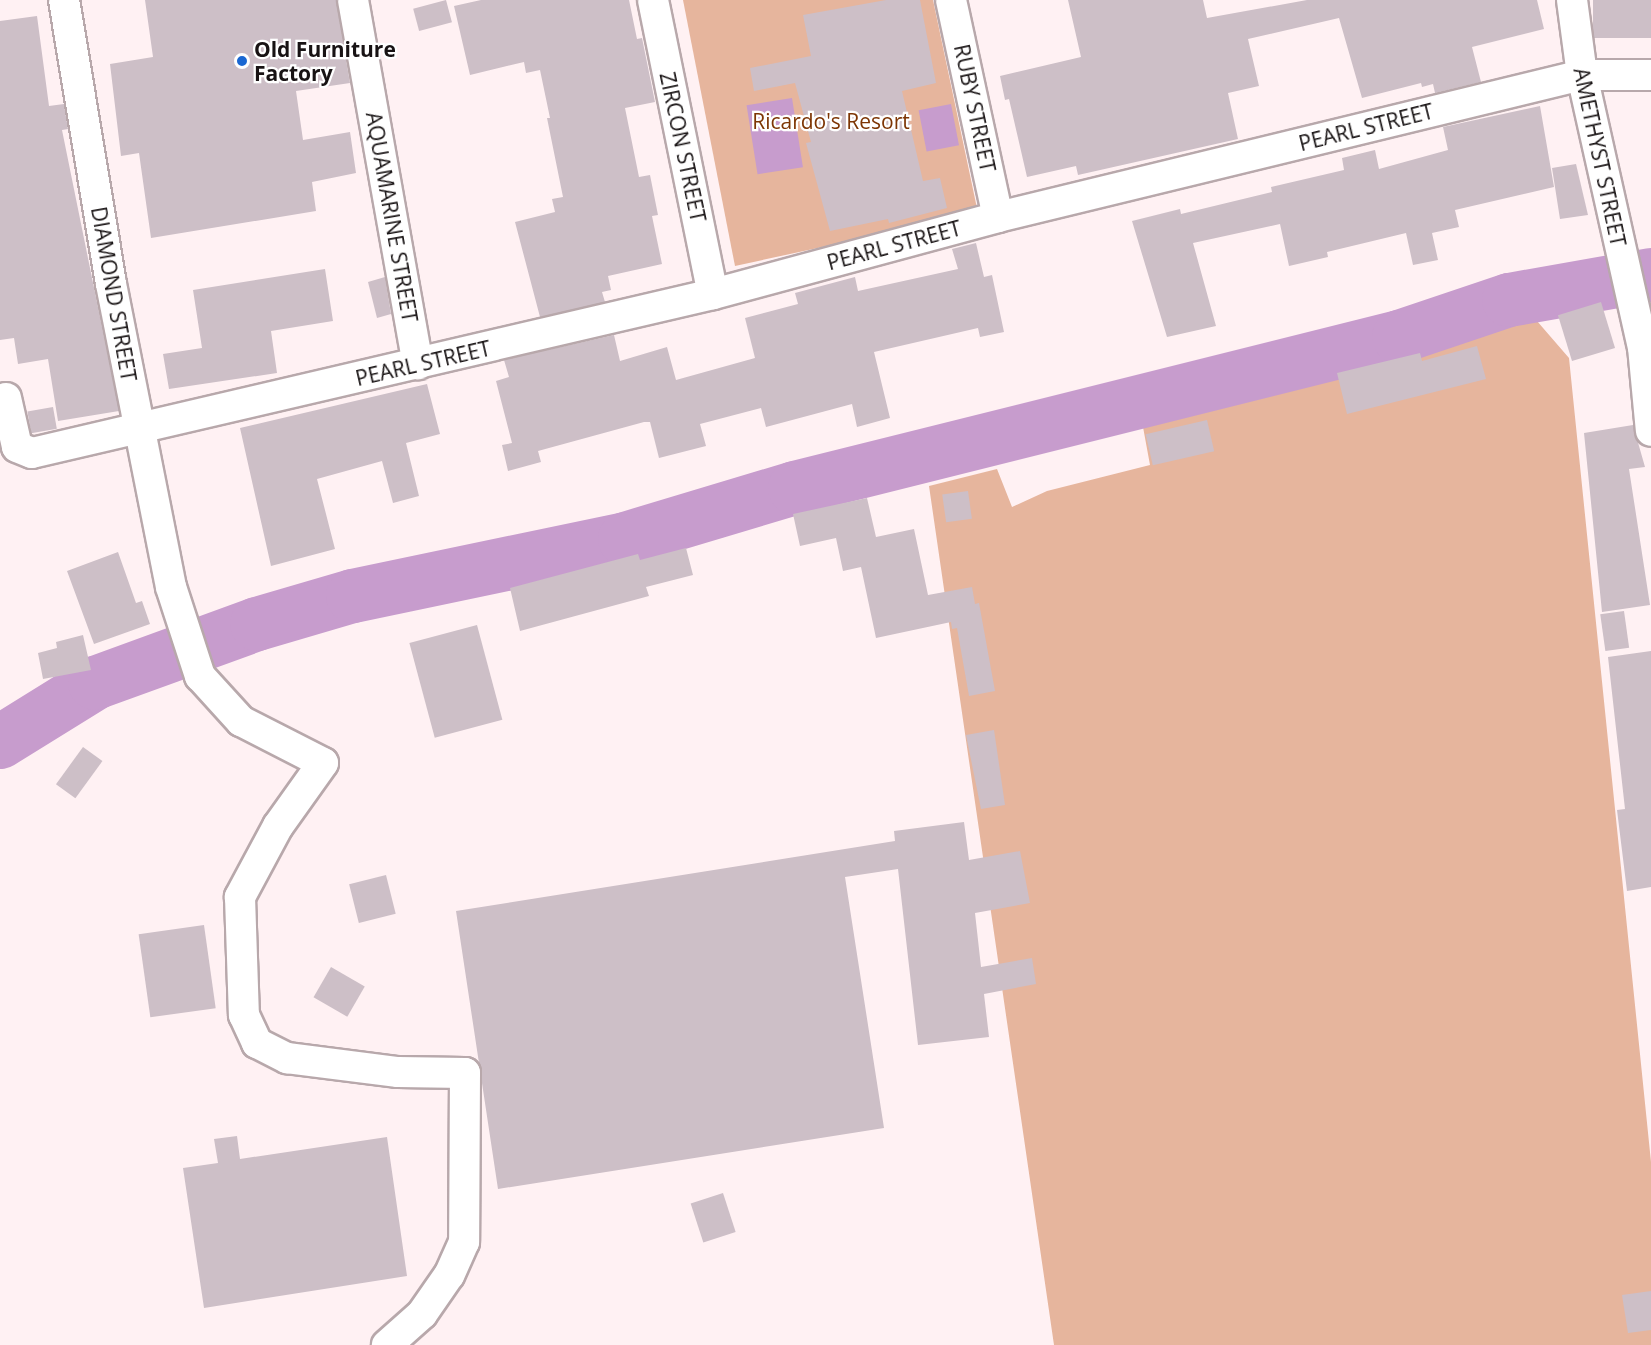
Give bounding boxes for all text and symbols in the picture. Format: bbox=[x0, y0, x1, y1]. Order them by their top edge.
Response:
place label: Old Furniture Factory bbox=[254, 36, 396, 86]
street label: RUBY STREET bbox=[949, 42, 1001, 174]
marker: Old Furniture Factory bbox=[235, 54, 249, 68]
street label: AMETHYST STREET bbox=[1569, 65, 1631, 249]
street label: ZIRCON STREET bbox=[655, 70, 711, 224]
street label: PEARL STREET bbox=[1296, 98, 1436, 156]
park label: Ricardo's Resort bbox=[752, 108, 910, 134]
street label: AQUAMARINE STREET bbox=[361, 110, 423, 324]
street label: DIAMOND STREET bbox=[86, 205, 142, 383]
street label: PEARL STREET bbox=[824, 215, 964, 275]
street label: PEARL STREET bbox=[353, 335, 493, 391]

